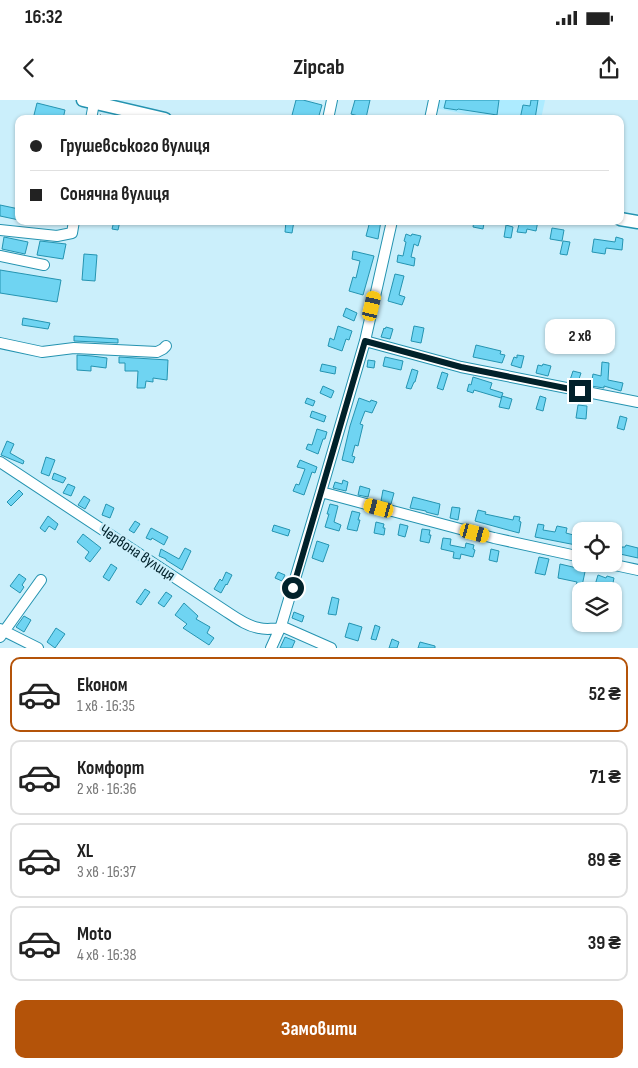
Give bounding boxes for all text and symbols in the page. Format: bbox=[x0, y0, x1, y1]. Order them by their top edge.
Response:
text: 16:32 bbox=[25, 6, 62, 29]
icon: back bbox=[15, 54, 43, 82]
text: Zipcab bbox=[293, 54, 345, 81]
icon: share bbox=[595, 54, 623, 82]
text: Грушевського вулиця bbox=[60, 135, 210, 158]
text: Сонячна вулиця bbox=[60, 183, 170, 206]
car bbox=[361, 290, 382, 322]
callout: 2 хв bbox=[545, 318, 615, 354]
text: 2 хв bbox=[568, 327, 592, 346]
route end bbox=[569, 380, 591, 402]
car bbox=[362, 497, 395, 519]
street label: Червона вулиця bbox=[95, 521, 179, 585]
car bbox=[458, 522, 491, 544]
map controls bbox=[572, 522, 622, 632]
button: locate bbox=[572, 522, 622, 572]
route start bbox=[282, 577, 304, 599]
button: layers bbox=[572, 582, 622, 632]
icon: car bbox=[17, 672, 62, 717]
text: Економ bbox=[77, 674, 128, 697]
text: 52 ₴ bbox=[589, 683, 621, 706]
text: 1 хв · 16:35 bbox=[77, 697, 135, 716]
icon: car bbox=[17, 755, 62, 800]
text: Комфорт bbox=[77, 757, 144, 780]
text: 71 ₴ bbox=[590, 766, 621, 789]
text: 2 хв · 16:36 bbox=[77, 780, 136, 799]
icon: car bbox=[17, 838, 62, 883]
text: XL bbox=[77, 840, 93, 863]
text: 89 ₴ bbox=[587, 849, 621, 872]
text: 3 хв · 16:37 bbox=[77, 863, 136, 882]
icon: car bbox=[17, 921, 62, 966]
text: Moto bbox=[77, 923, 112, 946]
text: 39 ₴ bbox=[588, 932, 621, 955]
text: 4 хв · 16:38 bbox=[77, 946, 137, 965]
button: Замовити bbox=[15, 1000, 623, 1058]

